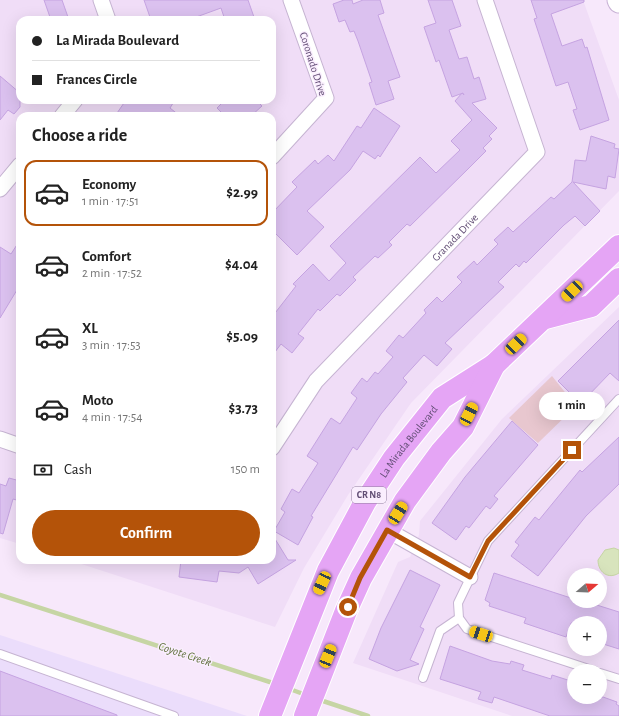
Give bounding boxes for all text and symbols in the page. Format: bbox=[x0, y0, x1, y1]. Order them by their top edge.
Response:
street label: Coronado Drive bbox=[298, 31, 328, 97]
text: La Mirada Boulevard bbox=[56, 33, 179, 48]
text: Frances Circle bbox=[56, 72, 137, 87]
text: Choose a ride bbox=[32, 127, 127, 145]
icon: car bbox=[34, 175, 70, 211]
text: Economy bbox=[82, 177, 136, 192]
text: $2.99 bbox=[226, 185, 258, 200]
text: 1 min · 17:51 bbox=[82, 195, 139, 208]
street label: Granada Drive bbox=[430, 211, 480, 263]
icon: car bbox=[34, 247, 70, 283]
text: Comfort bbox=[82, 249, 131, 264]
text: $4.04 bbox=[225, 257, 258, 272]
text: 2 min · 17:52 bbox=[82, 267, 142, 280]
car bbox=[559, 278, 585, 304]
icon: car bbox=[34, 319, 70, 355]
text: XL bbox=[82, 321, 98, 336]
text: $5.09 bbox=[226, 329, 258, 344]
car bbox=[503, 331, 529, 357]
text: 3 min · 17:53 bbox=[82, 339, 141, 352]
icon: car bbox=[34, 391, 70, 427]
callout: 1 min bbox=[539, 392, 605, 420]
text: Moto bbox=[82, 393, 114, 408]
text: 1 min bbox=[558, 399, 586, 412]
text: $3.73 bbox=[228, 401, 258, 416]
car bbox=[458, 401, 480, 427]
street label: La Mirada Boulevard bbox=[377, 403, 439, 479]
text: 4 min · 17:54 bbox=[82, 411, 142, 424]
route end bbox=[563, 441, 581, 459]
icon: cash bbox=[32, 459, 54, 481]
text: Cash bbox=[64, 462, 92, 477]
text: 150 m bbox=[231, 463, 260, 476]
road number: CR N8 bbox=[352, 487, 386, 503]
car bbox=[387, 500, 409, 526]
button: Confirm bbox=[32, 510, 260, 556]
north arrow bbox=[567, 568, 607, 608]
map controls bbox=[567, 568, 607, 704]
car bbox=[311, 570, 333, 596]
route start bbox=[339, 598, 357, 616]
button: + bbox=[567, 616, 607, 656]
car bbox=[468, 625, 494, 643]
water label: Coyote Creek bbox=[157, 640, 213, 668]
car bbox=[318, 643, 338, 669]
button: − bbox=[567, 664, 607, 704]

